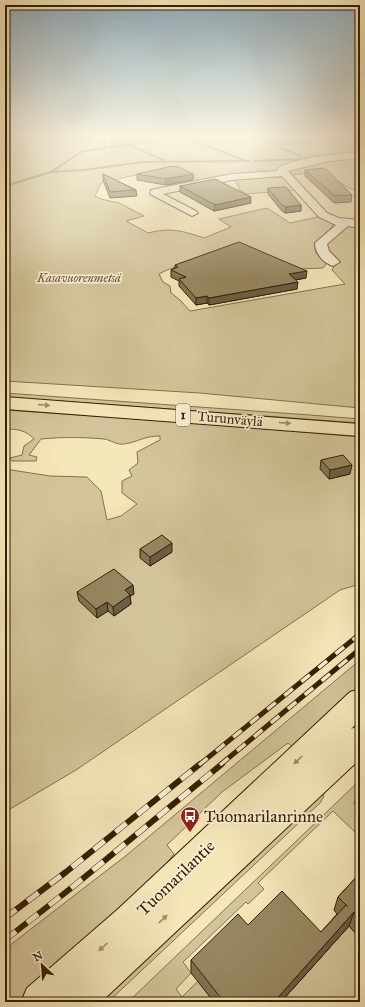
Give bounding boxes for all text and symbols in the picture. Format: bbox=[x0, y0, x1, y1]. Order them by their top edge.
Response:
park label: Kasavuorenmetsä bbox=[36, 271, 122, 285]
one-way arrow bbox=[38, 402, 51, 408]
road number: 1 bbox=[176, 404, 190, 426]
street label: Turunväylä bbox=[197, 408, 264, 430]
one-way arrow bbox=[279, 420, 291, 427]
one-way arrow bbox=[293, 755, 303, 765]
bus stop icon: Tuomarilanrinne bbox=[179, 805, 201, 833]
place label: Tuomarilanrinne bbox=[204, 806, 323, 827]
street label: Tuomarilantie bbox=[133, 836, 219, 920]
one-way arrow bbox=[158, 915, 168, 924]
one-way arrow bbox=[98, 942, 108, 951]
north arrow bbox=[22, 945, 62, 985]
text: N bbox=[31, 948, 45, 964]

